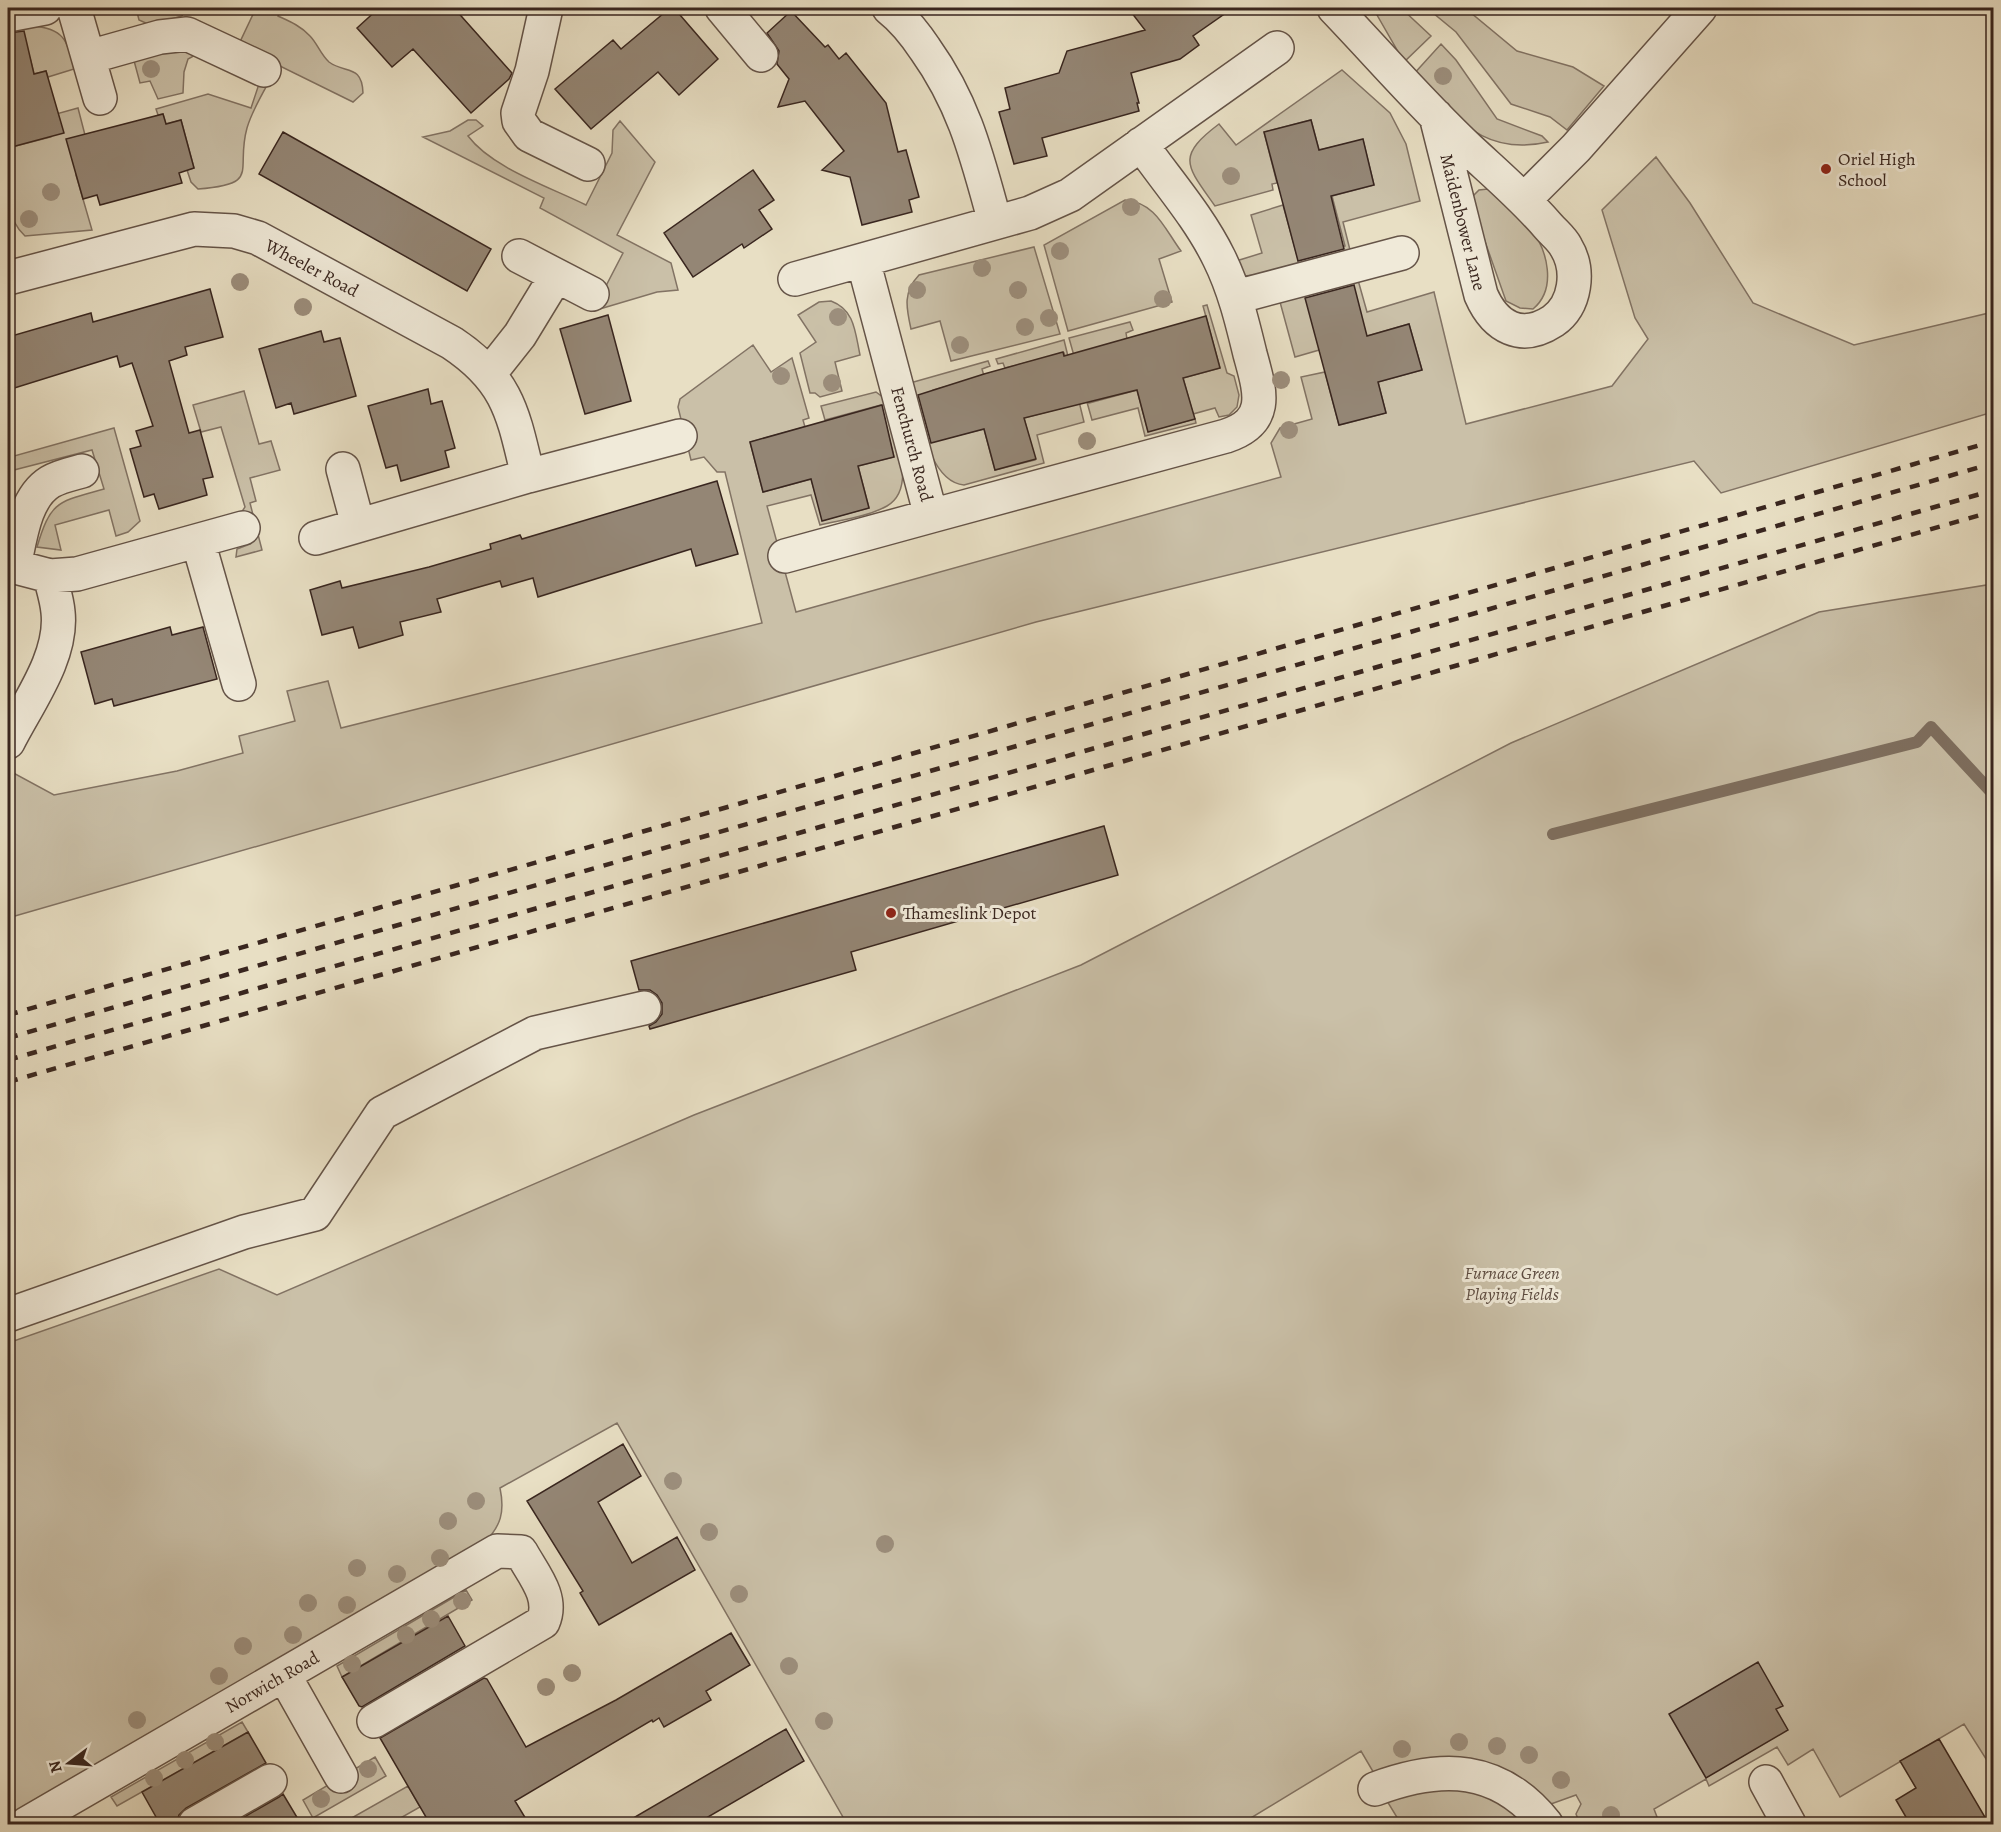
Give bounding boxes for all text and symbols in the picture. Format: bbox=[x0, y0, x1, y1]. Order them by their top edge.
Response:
place label: Oriel High School bbox=[1838, 147, 1916, 192]
street label: Maidenbower Lane bbox=[1434, 151, 1492, 293]
marker: Oriel High School bbox=[1819, 162, 1833, 176]
street label: Wheeler Road bbox=[260, 233, 363, 303]
street label: Fenchurch Road bbox=[885, 384, 939, 505]
place label: Thameslink Depot bbox=[903, 901, 1037, 925]
marker: Thameslink Depot bbox=[884, 906, 898, 920]
park label: Furnace Green Playing Fields bbox=[1464, 1261, 1560, 1306]
street label: Norwich Road bbox=[221, 1645, 324, 1719]
north arrow bbox=[39, 1733, 99, 1793]
text: N bbox=[43, 1758, 68, 1775]

